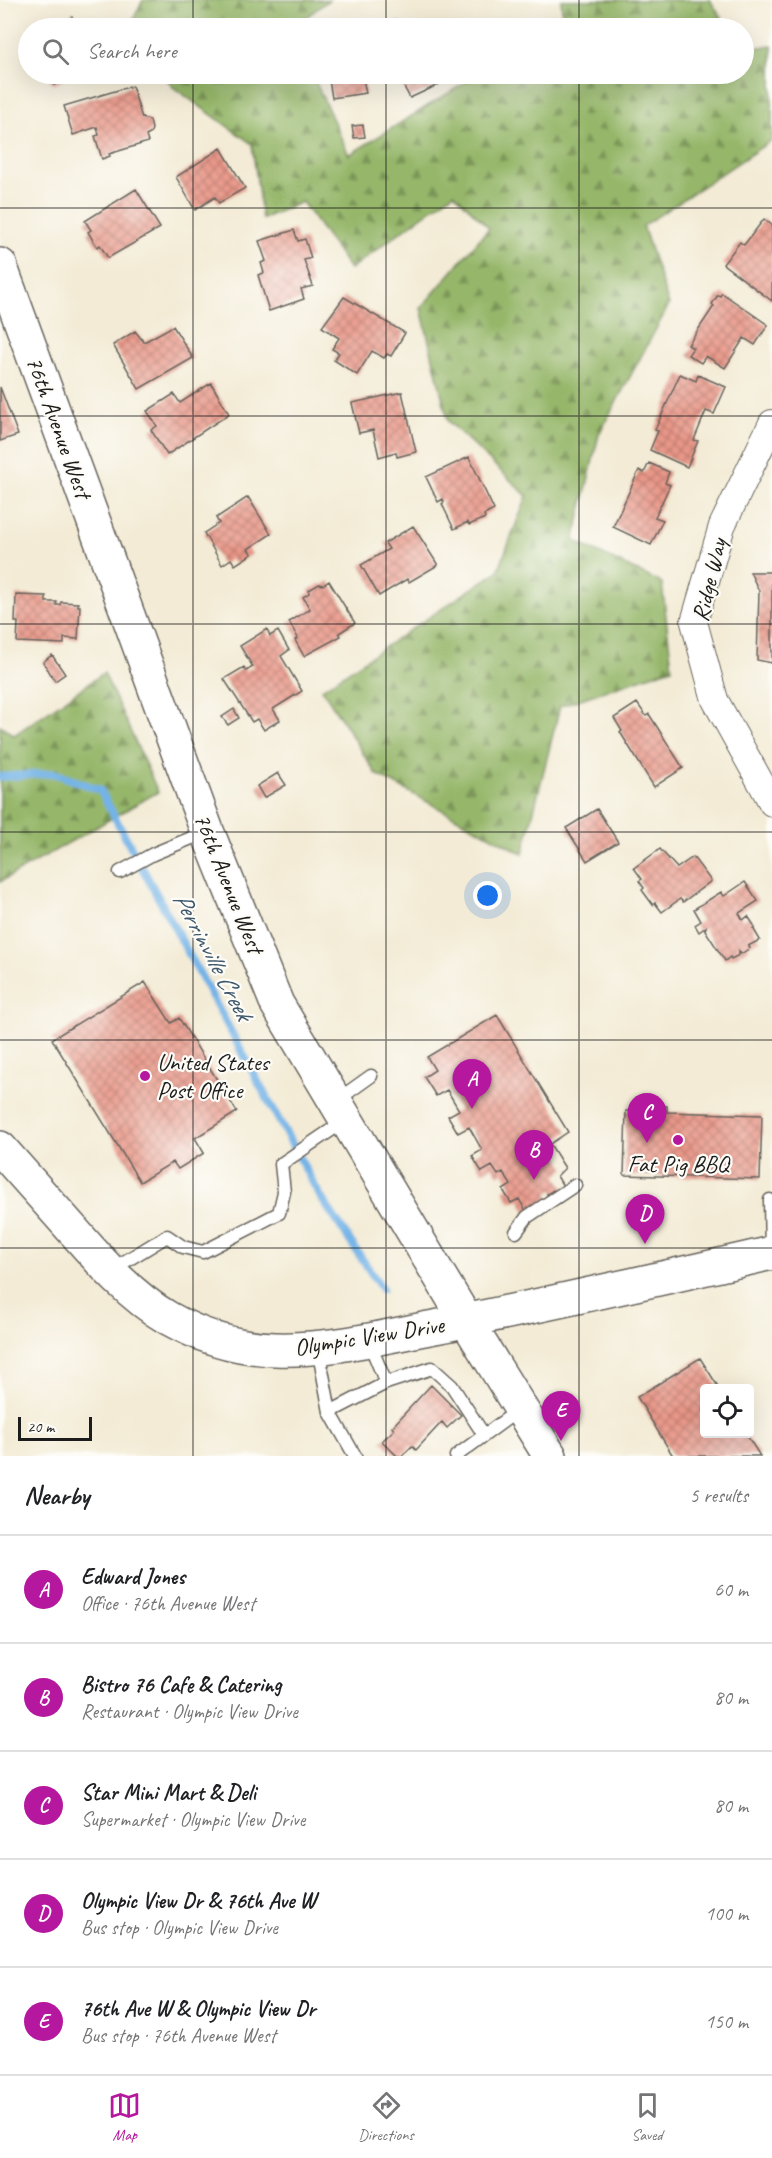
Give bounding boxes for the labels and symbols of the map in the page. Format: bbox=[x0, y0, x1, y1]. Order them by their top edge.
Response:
street label: 76th Avenue West bbox=[19, 352, 100, 505]
street label: Ridge Way bbox=[685, 534, 733, 624]
street label: 76th Avenue West bbox=[187, 808, 272, 960]
your location bbox=[473, 881, 502, 910]
water label: Perrinville Creek bbox=[165, 886, 263, 1030]
place label: United States Post Office bbox=[157, 1047, 271, 1105]
pin: A bbox=[452, 1060, 492, 1109]
marker: United States Post Office bbox=[138, 1069, 152, 1083]
pin: C bbox=[628, 1094, 666, 1143]
pin: B bbox=[514, 1130, 554, 1180]
marker: Fat Pig BBQ bbox=[671, 1133, 685, 1147]
place label: Fat Pig BBQ bbox=[627, 1149, 731, 1179]
pin: D bbox=[626, 1194, 664, 1244]
street label: Olympic View Drive bbox=[292, 1309, 448, 1363]
pin: E bbox=[542, 1392, 580, 1441]
scale bar bbox=[18, 1414, 92, 1442]

